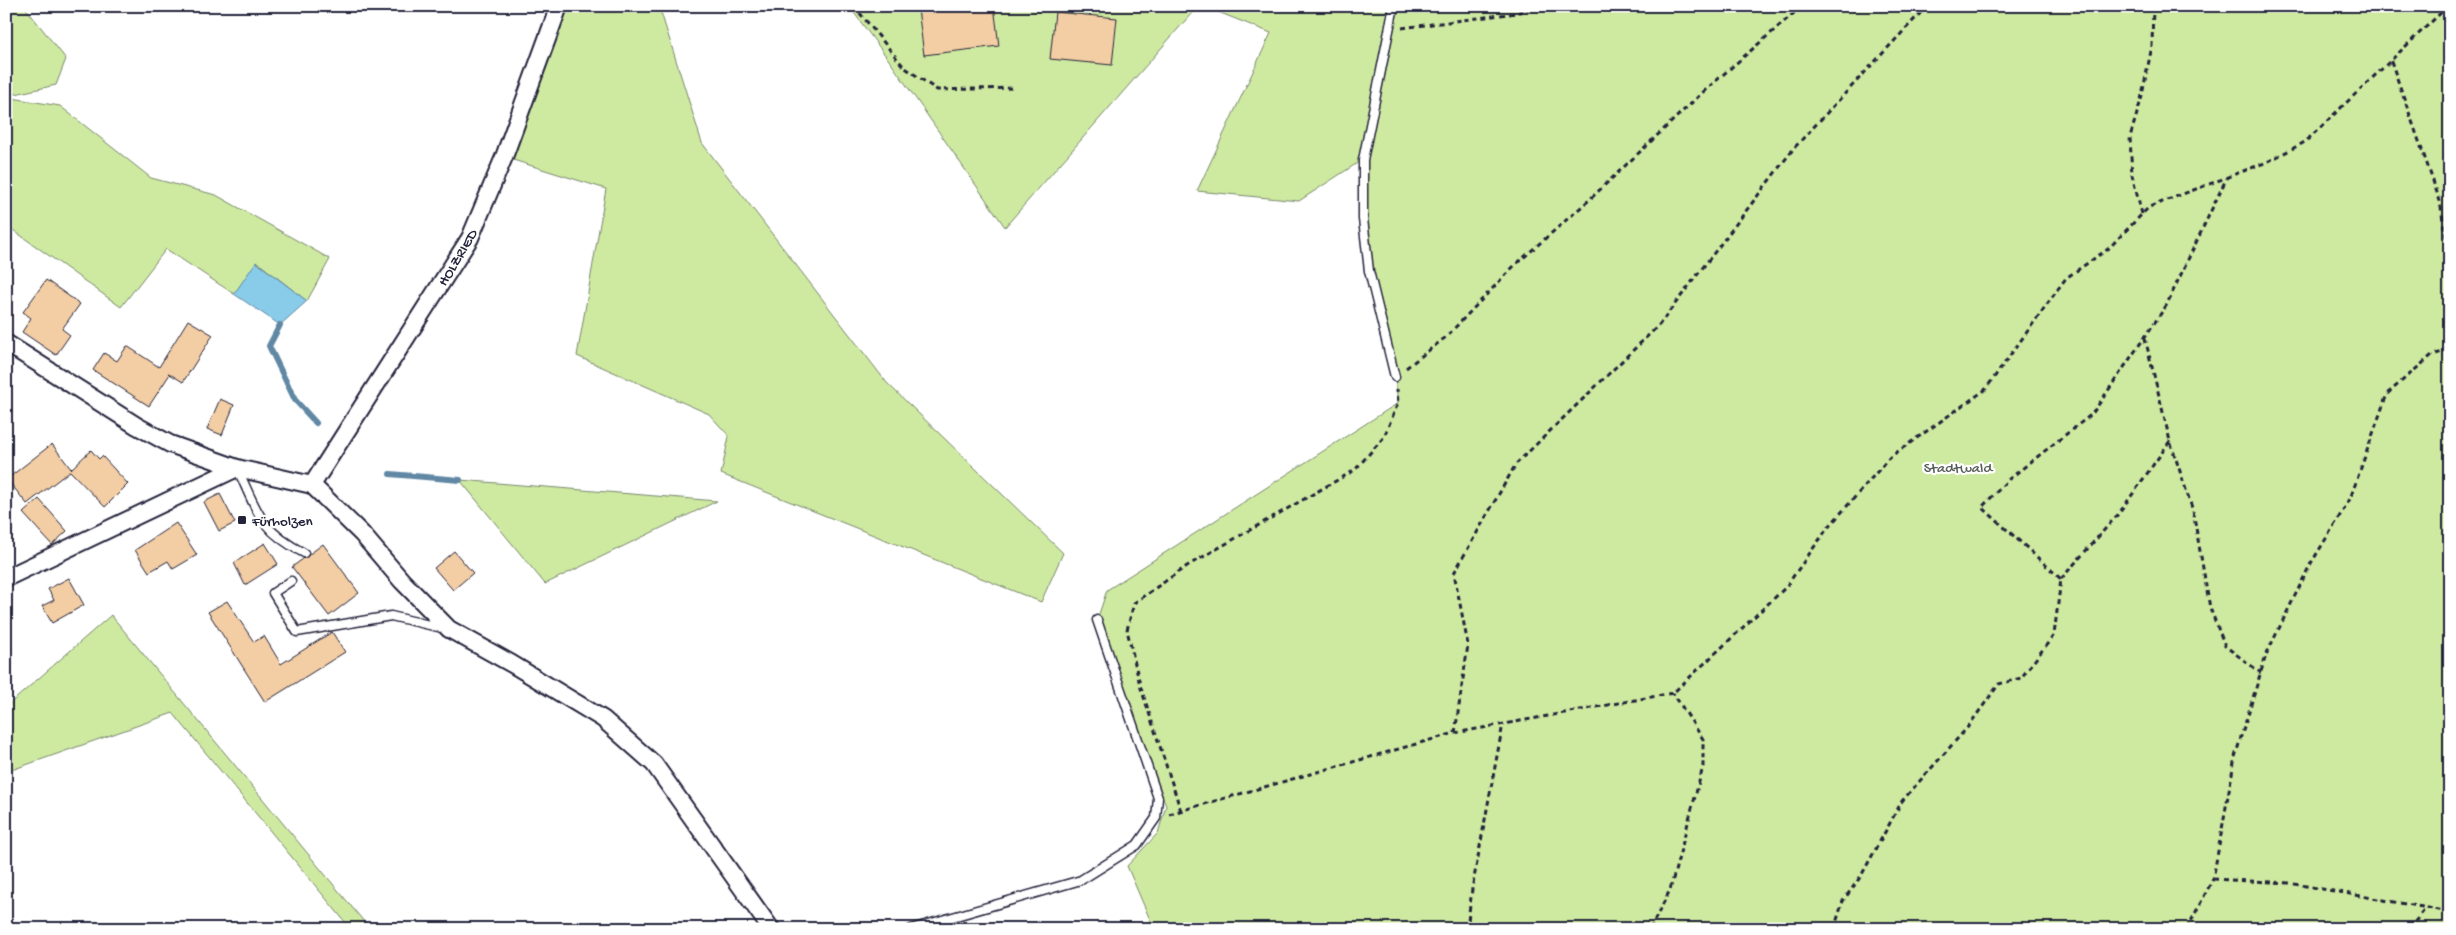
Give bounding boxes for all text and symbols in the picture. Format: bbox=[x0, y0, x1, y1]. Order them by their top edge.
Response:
street label: HOLZRIED bbox=[435, 226, 483, 290]
park label: Stadtwald bbox=[1924, 460, 1993, 478]
place label: Fürholzen bbox=[251, 513, 313, 531]
marker: Fürholzen bbox=[236, 514, 248, 526]

